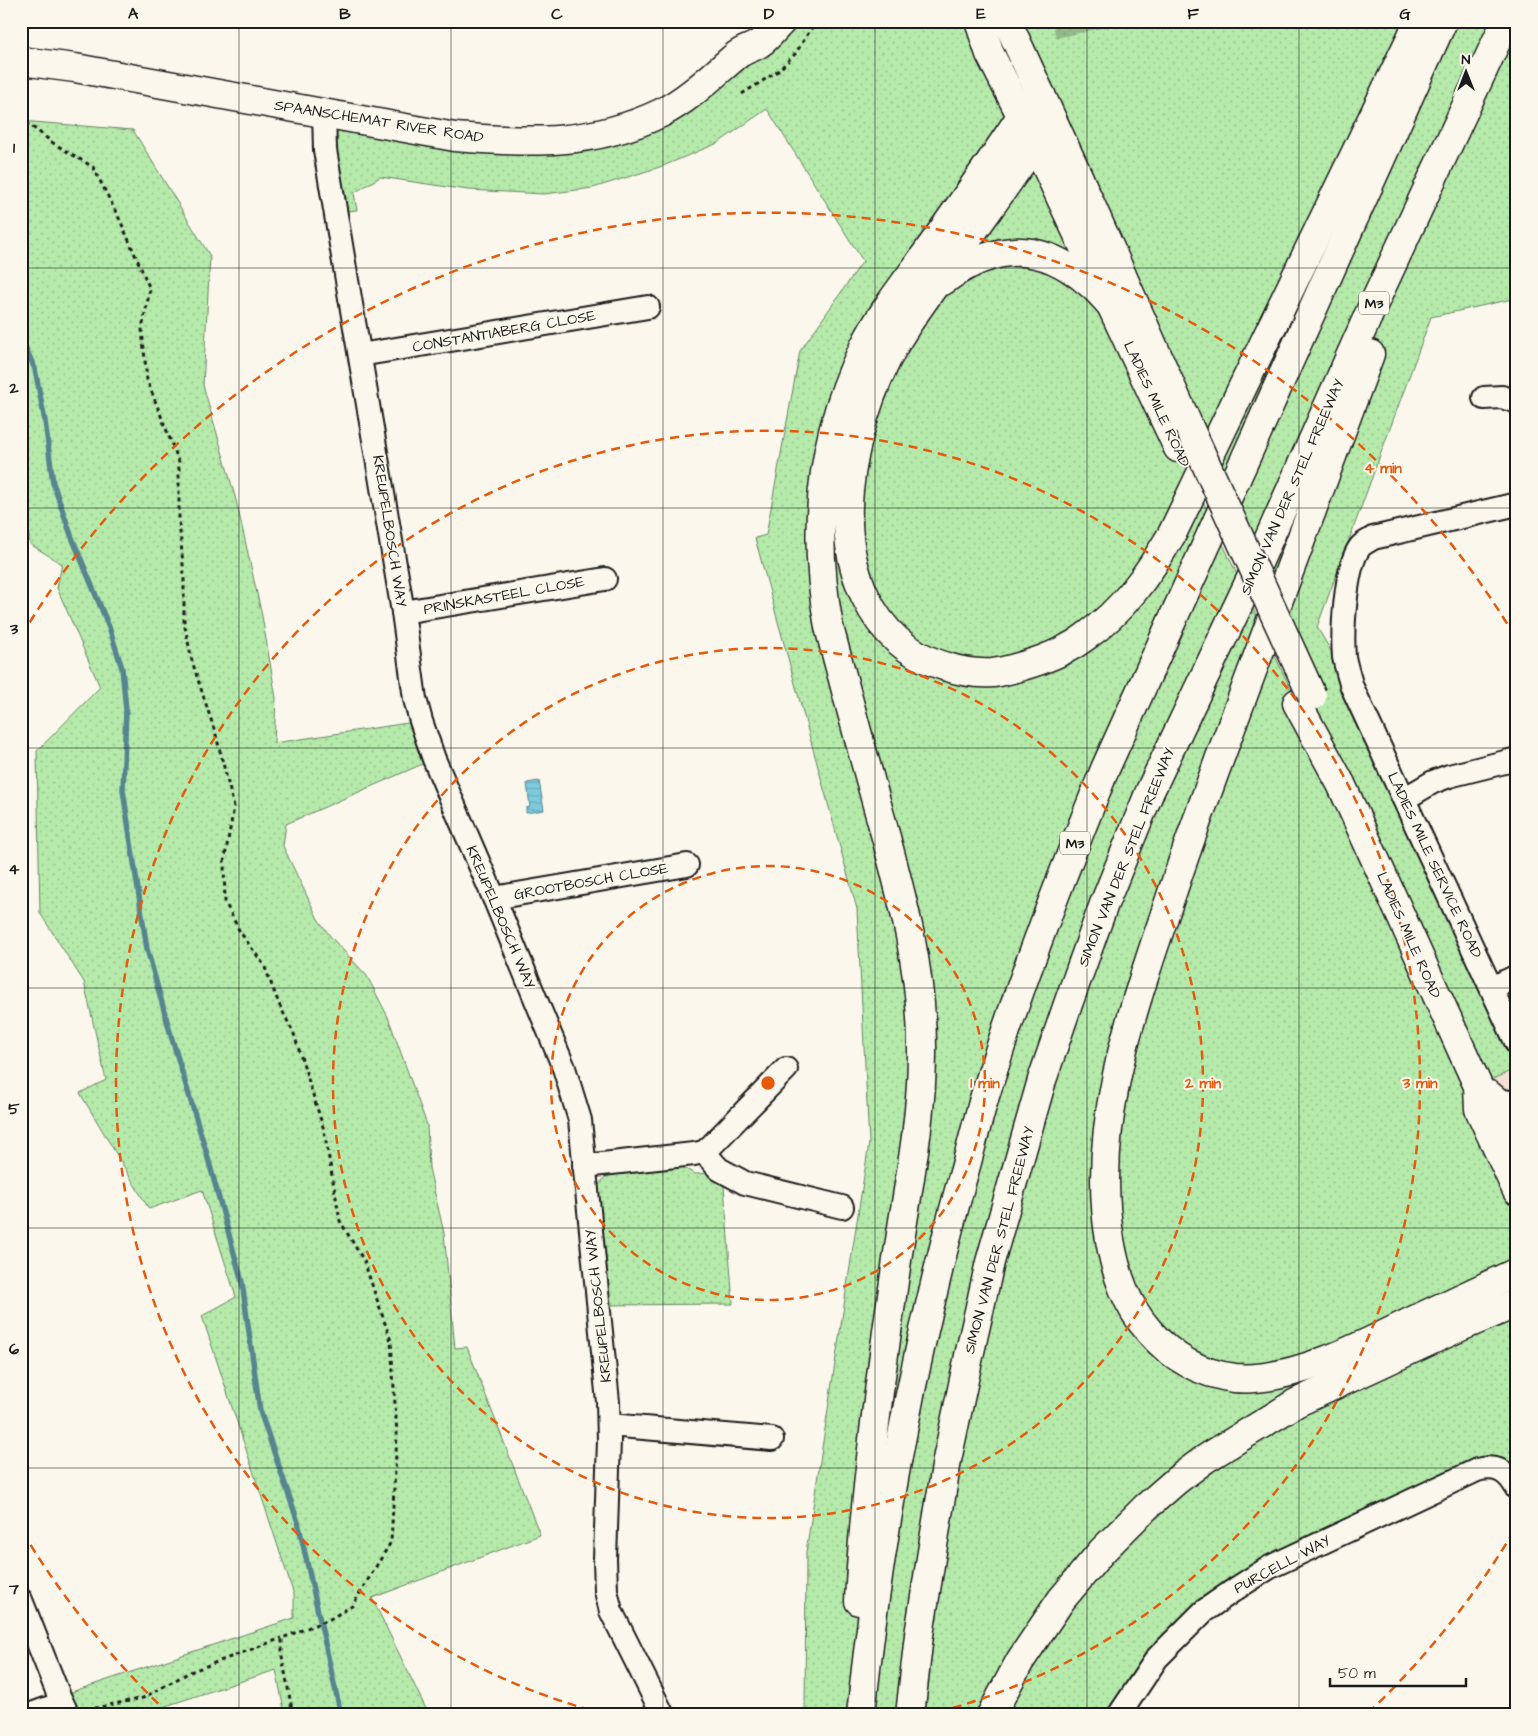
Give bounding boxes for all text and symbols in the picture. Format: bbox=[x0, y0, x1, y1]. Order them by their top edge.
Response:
text: A bbox=[128, 3, 139, 25]
text: B bbox=[339, 3, 351, 25]
text: C bbox=[551, 3, 563, 25]
text: D bbox=[764, 3, 775, 25]
text: E bbox=[976, 3, 986, 25]
text: F bbox=[1187, 3, 1199, 25]
text: G bbox=[1399, 3, 1411, 25]
north arrow bbox=[1440, 48, 1490, 98]
text: N bbox=[1462, 50, 1471, 70]
street label: SPAANSCHEMAT RIVER ROAD bbox=[273, 95, 485, 148]
text: 1 bbox=[13, 137, 16, 159]
road number: M3 bbox=[1359, 292, 1389, 314]
street label: CONSTANTIABERG CLOSE bbox=[411, 305, 597, 358]
street label: LADIES MILE ROAD bbox=[1118, 338, 1195, 471]
street label: SIMON VAN DER STEL FREEWAY bbox=[1235, 376, 1350, 599]
text: 2 bbox=[8, 377, 19, 399]
street label: KREUPELBOSCH WAY bbox=[367, 454, 412, 609]
text: 4 min bbox=[1364, 458, 1402, 479]
street label: PRINSKASTEEL CLOSE bbox=[422, 571, 586, 620]
text: 3 bbox=[9, 618, 19, 640]
street label: SIMON VAN DER STEL FREEWAY bbox=[1073, 745, 1180, 970]
street label: LADIES MILE SERVICE ROAD bbox=[1382, 769, 1487, 962]
road number: M3 bbox=[1060, 831, 1090, 854]
street label: KREUPELBOSCH WAY bbox=[461, 842, 540, 992]
text: 4 bbox=[9, 858, 20, 880]
street label: GROOTBOSCH CLOSE bbox=[512, 858, 670, 905]
street label: LADIES MILE ROAD bbox=[1371, 869, 1446, 1002]
text: 1 min bbox=[970, 1073, 1000, 1094]
text: 2 min bbox=[1184, 1073, 1222, 1094]
text: 3 min bbox=[1401, 1073, 1438, 1094]
centre of rings bbox=[759, 1074, 777, 1092]
text: 5 bbox=[8, 1098, 20, 1120]
street label: SIMON VAN DER STEL FREEWAY bbox=[959, 1124, 1040, 1356]
street label: KREUPELBOSCH WAY bbox=[580, 1228, 617, 1383]
text: 6 bbox=[9, 1338, 19, 1360]
street label: PURCELL WAY bbox=[1230, 1530, 1334, 1599]
text: 7 bbox=[8, 1578, 19, 1600]
scale bar bbox=[1330, 1656, 1467, 1688]
text: 50 m bbox=[1338, 1663, 1376, 1684]

